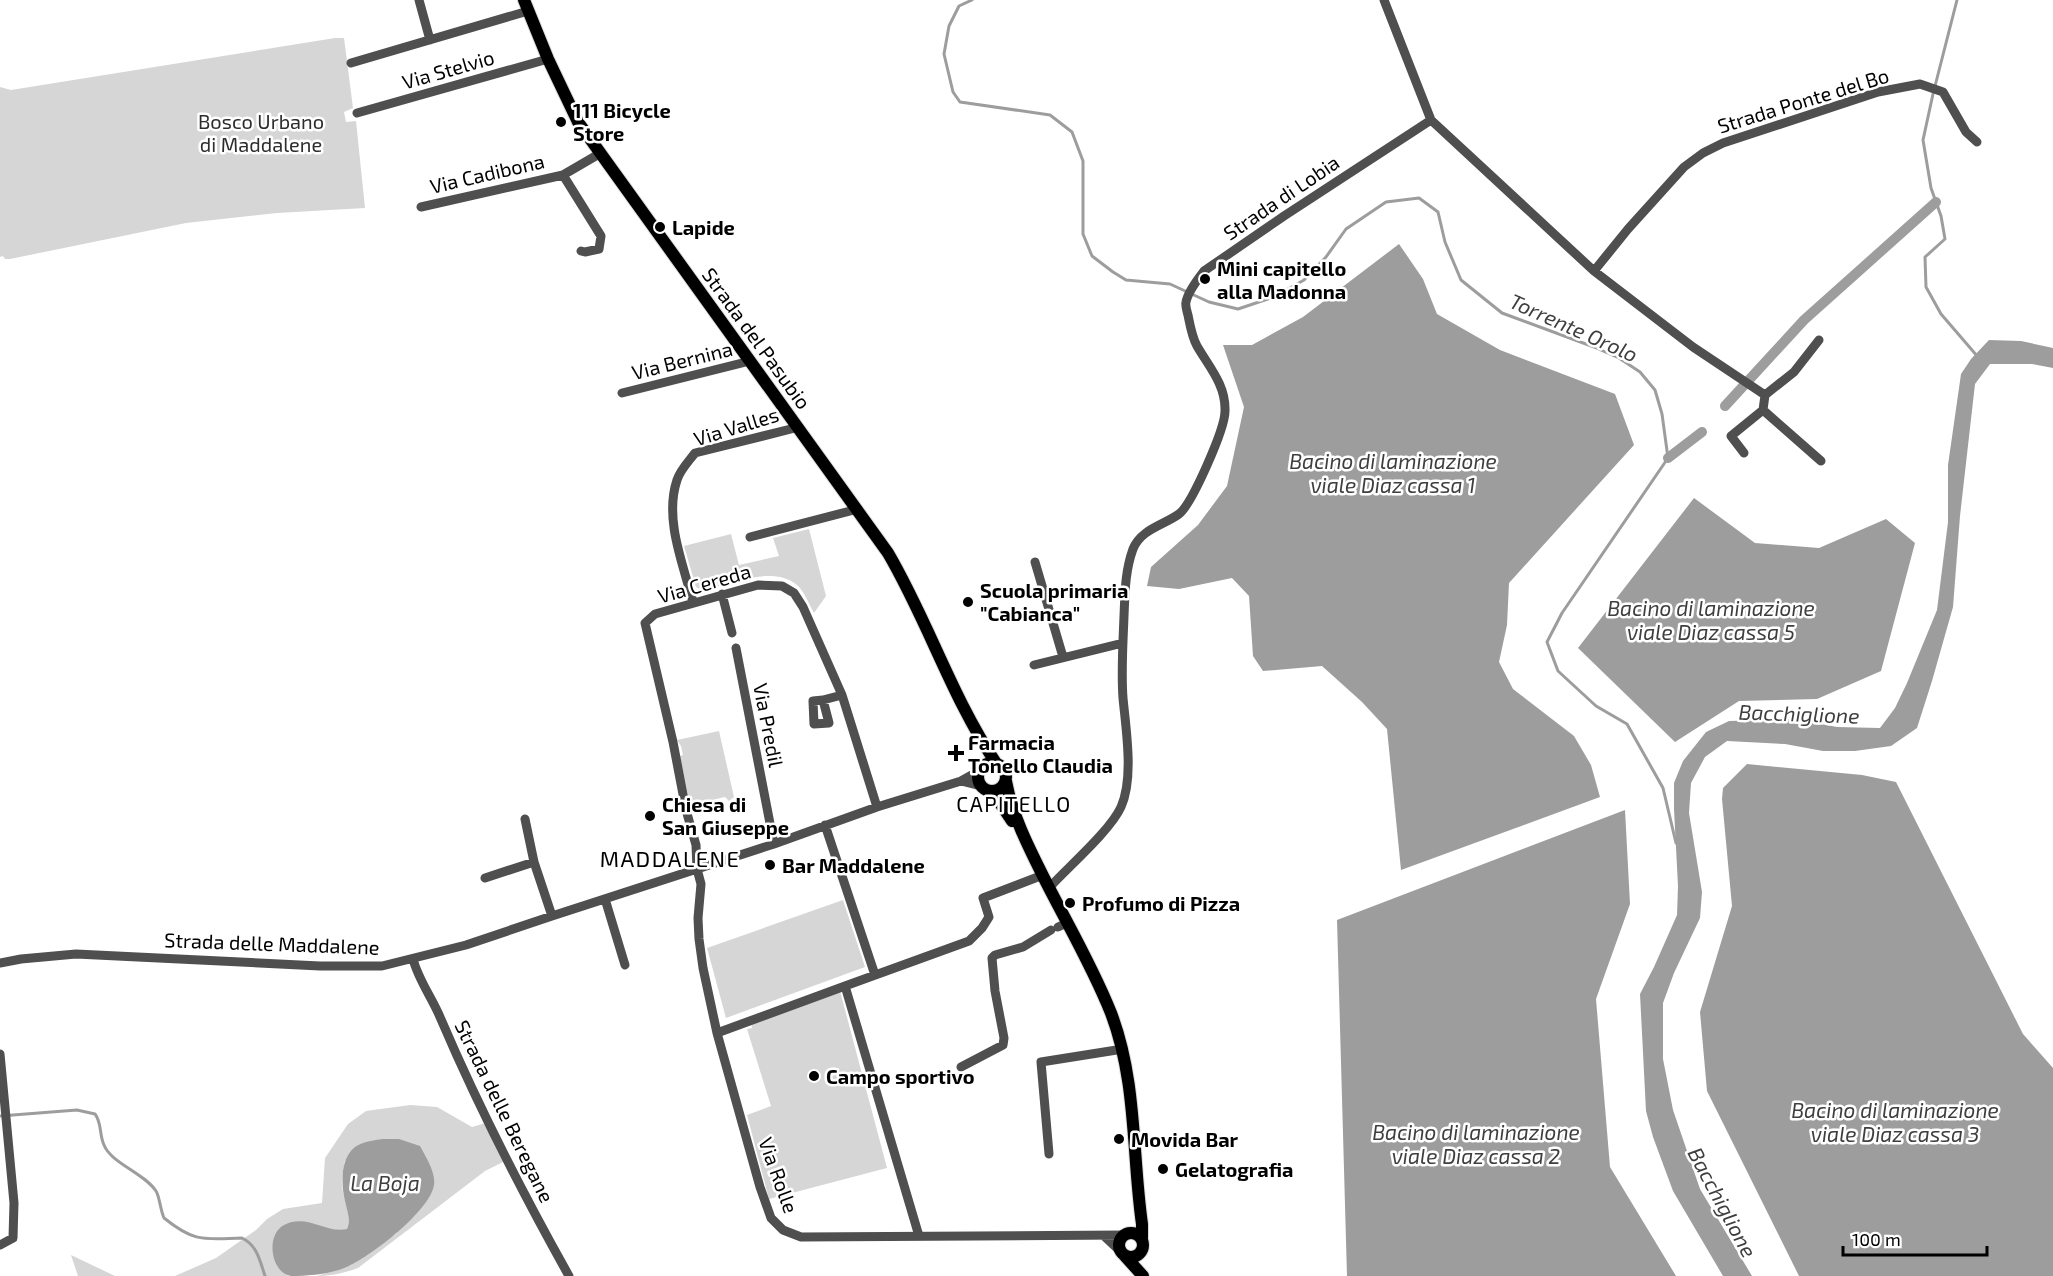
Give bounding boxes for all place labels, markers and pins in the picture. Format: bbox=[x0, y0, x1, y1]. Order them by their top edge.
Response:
place label: 111 Bicycle Store bbox=[573, 98, 671, 145]
marker: 111 Bicycle Store bbox=[554, 115, 568, 129]
place label: Lapide bbox=[672, 215, 735, 239]
marker: Lapide bbox=[653, 220, 667, 234]
place label: Mini capitello alla Madonna bbox=[1217, 256, 1346, 303]
marker: Mini capitello alla Madonna bbox=[1198, 272, 1212, 286]
place label: Scuola primaria "Cabianca" bbox=[980, 578, 1128, 625]
marker: Scuola primaria "Cabianca" bbox=[961, 595, 975, 609]
place label: Farmacia Tonello Claudia bbox=[968, 730, 1113, 777]
marker: Farmacia Tonello Claudia bbox=[949, 746, 963, 760]
place label: Chiesa di San Giuseppe bbox=[662, 792, 789, 839]
marker: Chiesa di San Giuseppe bbox=[643, 809, 657, 823]
place label: Bar Maddalene bbox=[782, 853, 925, 877]
marker: Bar Maddalene bbox=[763, 858, 777, 872]
place label: Profumo di Pizza bbox=[1082, 891, 1240, 915]
marker: Profumo di Pizza bbox=[1063, 896, 1077, 910]
place label: Campo sportivo bbox=[826, 1064, 975, 1088]
marker: Campo sportivo bbox=[807, 1069, 821, 1083]
place label: Movida Bar bbox=[1131, 1127, 1239, 1151]
marker: Movida Bar bbox=[1112, 1132, 1126, 1146]
place label: Gelatografia bbox=[1175, 1157, 1293, 1181]
marker: Gelatografia bbox=[1156, 1162, 1170, 1176]

